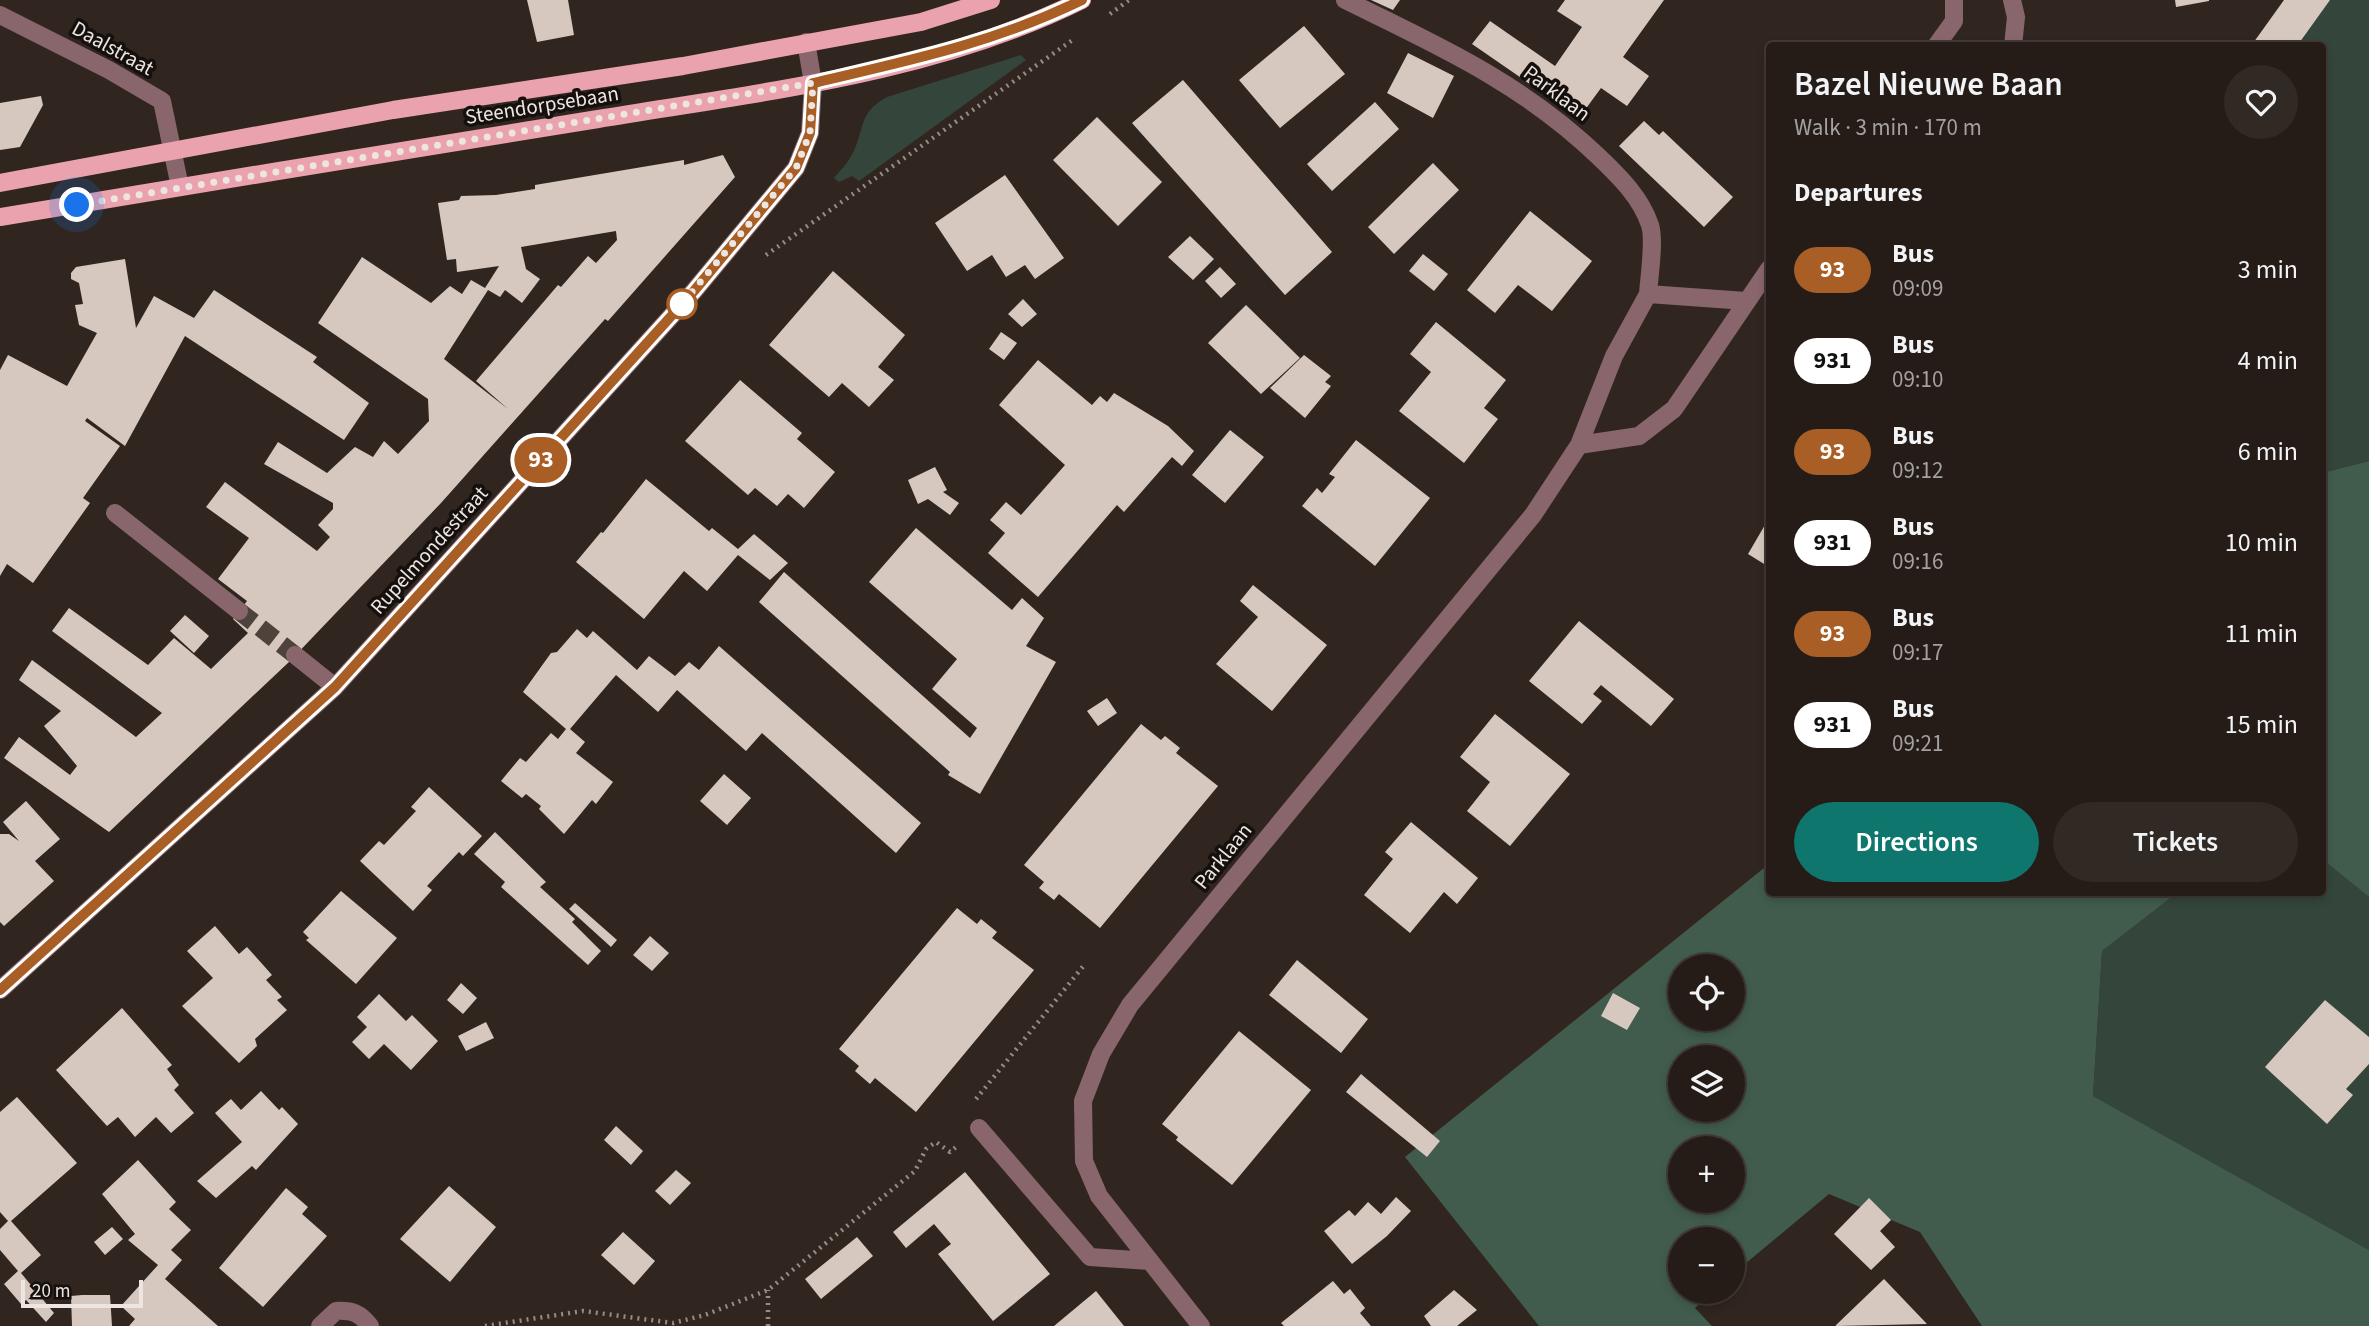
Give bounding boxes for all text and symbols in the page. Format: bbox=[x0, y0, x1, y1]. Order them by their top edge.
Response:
street label: Daalstraat bbox=[67, 13, 159, 83]
street label: Parklaan bbox=[1517, 58, 1597, 128]
text: Bazel Nieuwe Baan bbox=[1794, 61, 2063, 108]
button: heart bbox=[2224, 65, 2298, 139]
street label: Steendorpsebaan bbox=[463, 78, 621, 132]
text: Walk · 3 min · 170 m bbox=[1794, 111, 1982, 144]
text: Departures bbox=[1794, 174, 1922, 211]
your location bbox=[59, 187, 94, 222]
text: Bus bbox=[1892, 235, 1934, 272]
text: 3 min bbox=[2238, 251, 2298, 288]
text: 93 bbox=[1820, 252, 1845, 287]
text: 09:09 bbox=[1892, 272, 1943, 305]
unlabelled marker bbox=[667, 289, 697, 319]
text: Bus bbox=[1892, 326, 1934, 363]
text: 4 min bbox=[2238, 342, 2298, 379]
text: 931 bbox=[1813, 343, 1852, 378]
text: 09:10 bbox=[1892, 363, 1943, 396]
text: Bus bbox=[1892, 417, 1934, 454]
text: 6 min bbox=[2238, 433, 2298, 470]
text: 93 bbox=[1820, 434, 1845, 469]
line badge: 93 bbox=[510, 437, 572, 483]
text: 93 bbox=[528, 442, 554, 477]
text: 09:12 bbox=[1892, 454, 1943, 487]
street label: Rupelmondestraat bbox=[363, 479, 495, 621]
text: Bus bbox=[1892, 508, 1934, 545]
text: 10 min bbox=[2225, 524, 2298, 561]
text: 931 bbox=[1813, 525, 1852, 560]
text: 09:16 bbox=[1892, 545, 1943, 578]
text: Bus bbox=[1892, 599, 1934, 636]
text: 11 min bbox=[2225, 615, 2298, 652]
text: 93 bbox=[1820, 616, 1845, 651]
text: 09:17 bbox=[1892, 636, 1943, 669]
text: Bus bbox=[1892, 690, 1934, 727]
text: 15 min bbox=[2225, 706, 2298, 743]
text: 931 bbox=[1813, 707, 1852, 742]
text: 09:21 bbox=[1892, 727, 1943, 760]
button: Directions bbox=[1794, 802, 2039, 882]
button: Tickets bbox=[2053, 802, 2298, 882]
street label: Parklaan bbox=[1187, 817, 1259, 895]
map controls bbox=[1668, 954, 1745, 1304]
button: locate bbox=[1668, 954, 1745, 1031]
button: layers bbox=[1668, 1045, 1745, 1122]
button: + bbox=[1668, 1136, 1745, 1213]
button: − bbox=[1668, 1227, 1745, 1304]
scale bar bbox=[21, 1277, 144, 1309]
text: 20 m bbox=[32, 1278, 70, 1305]

